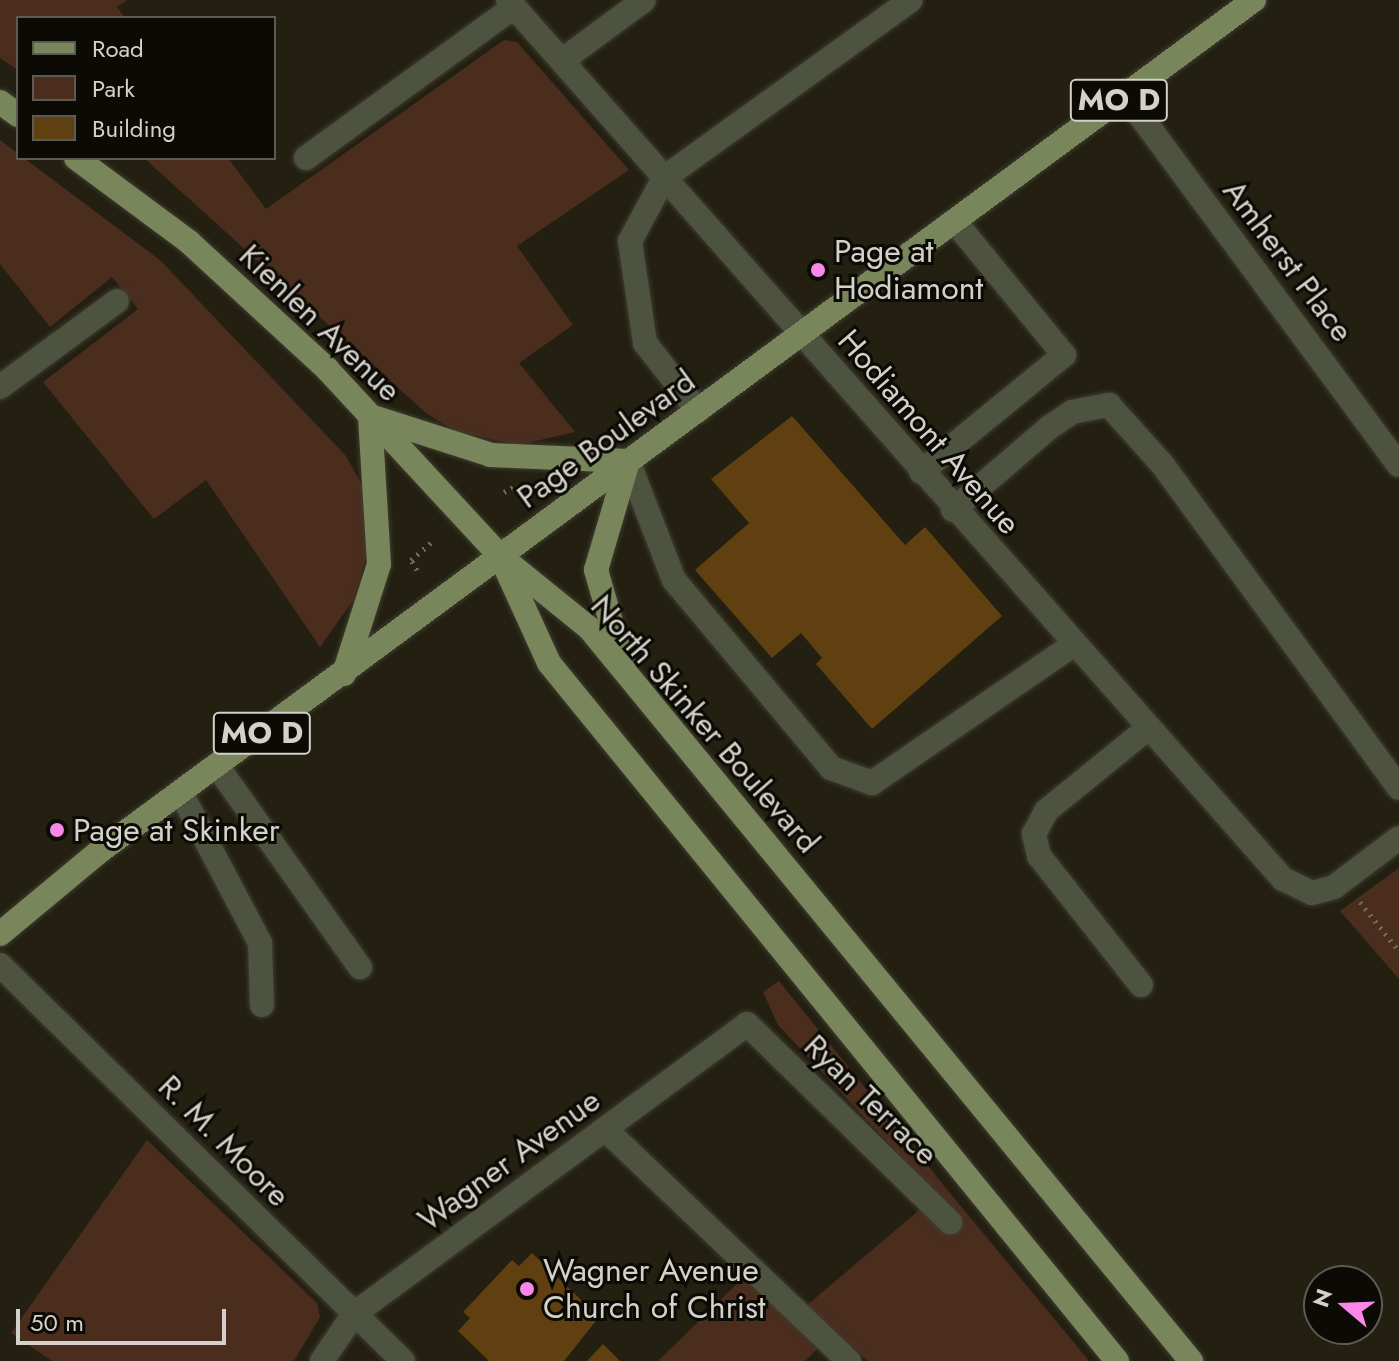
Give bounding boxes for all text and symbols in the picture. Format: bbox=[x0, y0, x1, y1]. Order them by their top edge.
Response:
legend bbox=[16, 16, 276, 160]
text: Road bbox=[92, 31, 144, 66]
text: Park bbox=[92, 71, 135, 106]
road number: MO D bbox=[1069, 74, 1169, 126]
text: Building bbox=[92, 111, 176, 146]
street label: Amherst Place bbox=[1215, 173, 1361, 349]
place label: Page at Hodiamont bbox=[834, 233, 983, 308]
street label: Kienlen Avenue bbox=[231, 236, 409, 410]
marker: Page at Hodiamont bbox=[809, 261, 827, 279]
street label: Hodiamont Avenue bbox=[830, 322, 1028, 542]
street label: Page Boulevard bbox=[510, 362, 702, 516]
street label: North Skinker Boulevard bbox=[583, 587, 827, 861]
road number: MO D bbox=[212, 707, 312, 759]
place label: Page at Skinker bbox=[73, 811, 280, 849]
marker: Page at Skinker bbox=[48, 821, 66, 839]
street label: Ryan Terrace bbox=[796, 1027, 946, 1173]
street label: R. M. Moore bbox=[150, 1067, 298, 1215]
street label: Wagner Avenue bbox=[410, 1081, 608, 1239]
place label: Wagner Avenue Church of Christ bbox=[543, 1252, 766, 1327]
north arrow bbox=[1303, 1265, 1383, 1345]
marker: Wagner Avenue Church of Christ bbox=[518, 1280, 536, 1298]
text: N bbox=[1304, 1284, 1340, 1311]
scale bar bbox=[20, 1293, 230, 1343]
text: 50 m bbox=[30, 1305, 84, 1340]

